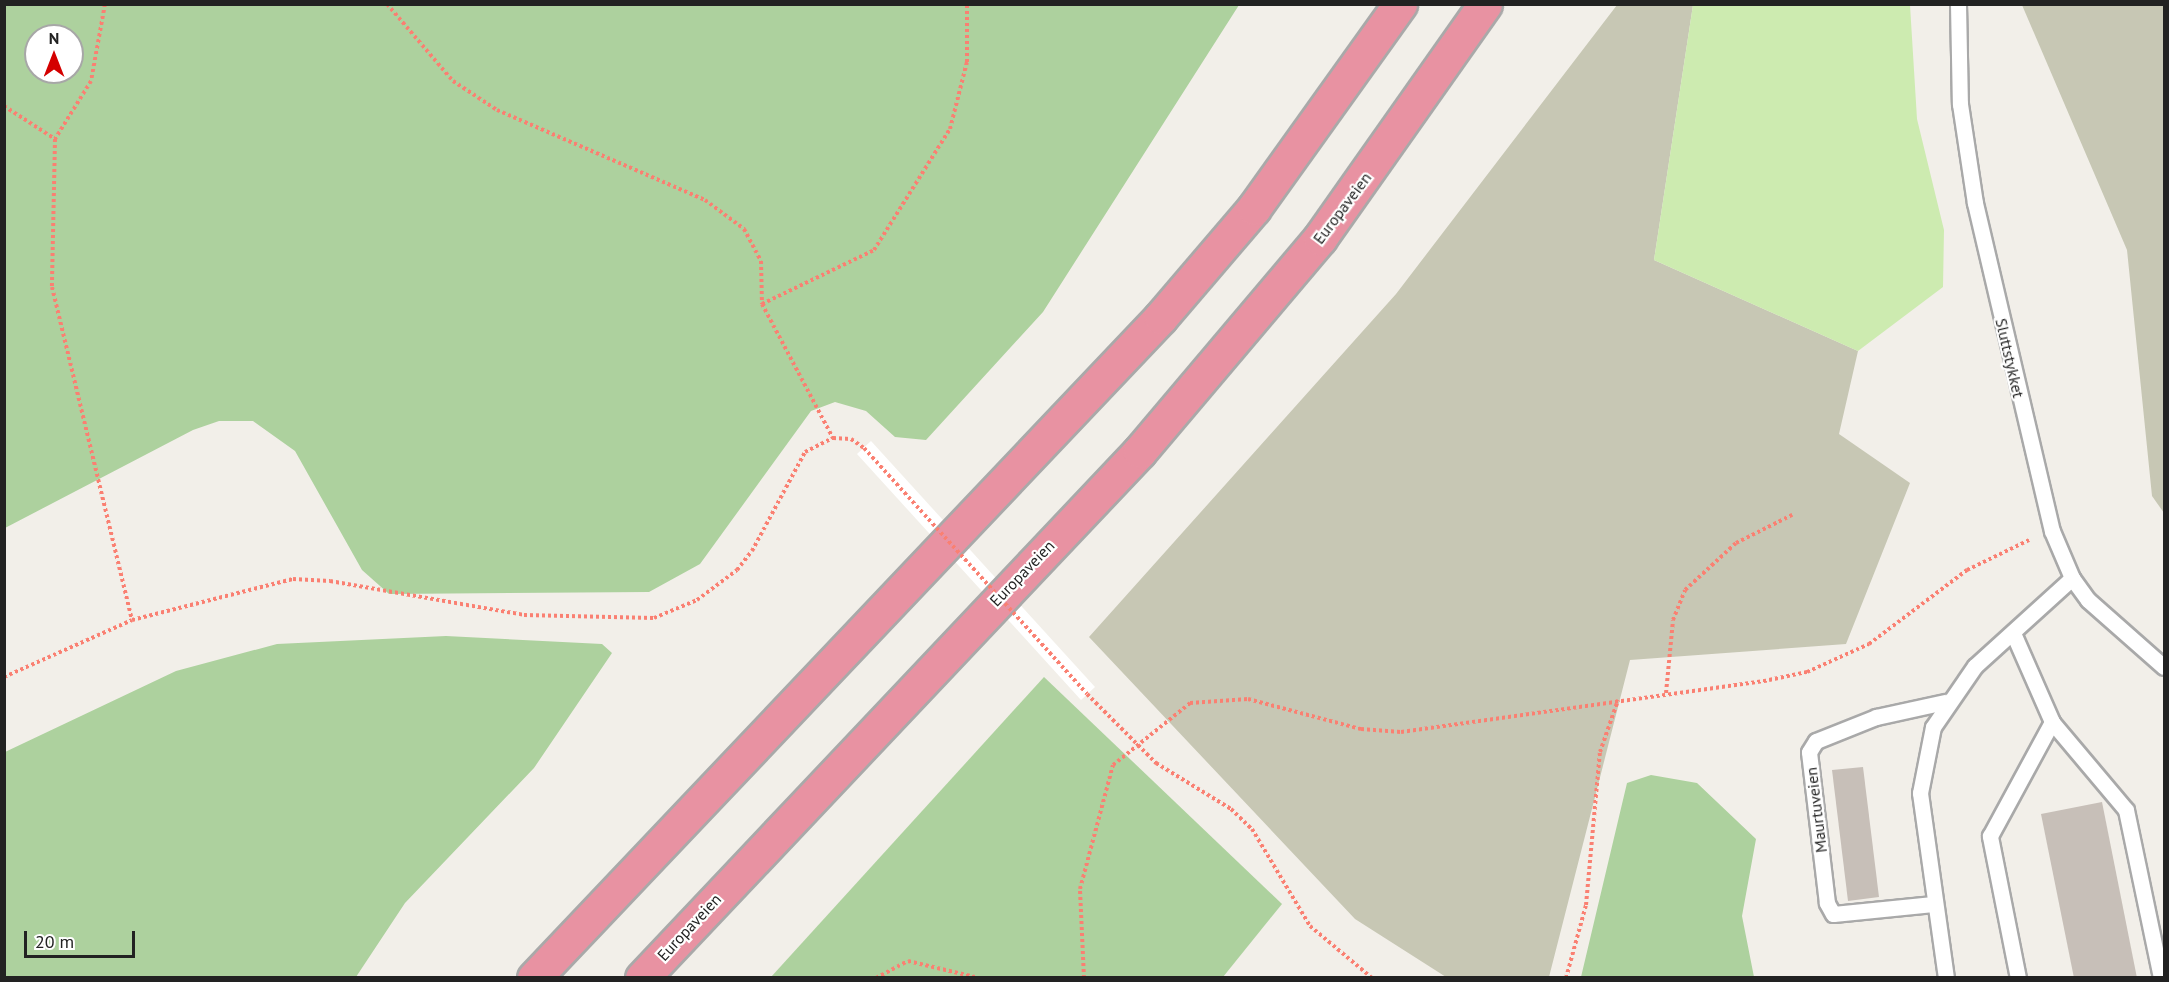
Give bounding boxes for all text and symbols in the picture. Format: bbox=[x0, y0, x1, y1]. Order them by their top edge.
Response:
north arrow bbox=[24, 24, 84, 84]
text: N bbox=[49, 28, 59, 48]
street label: Europaveien bbox=[1309, 168, 1375, 248]
street label: Sluttstykket bbox=[1992, 316, 2028, 400]
street label: Europaveien bbox=[986, 536, 1058, 610]
street label: Maurtuveien bbox=[1801, 766, 1831, 854]
street label: Europaveien bbox=[653, 890, 725, 964]
scale bar bbox=[27, 919, 138, 957]
text: 20 m bbox=[35, 930, 74, 953]

